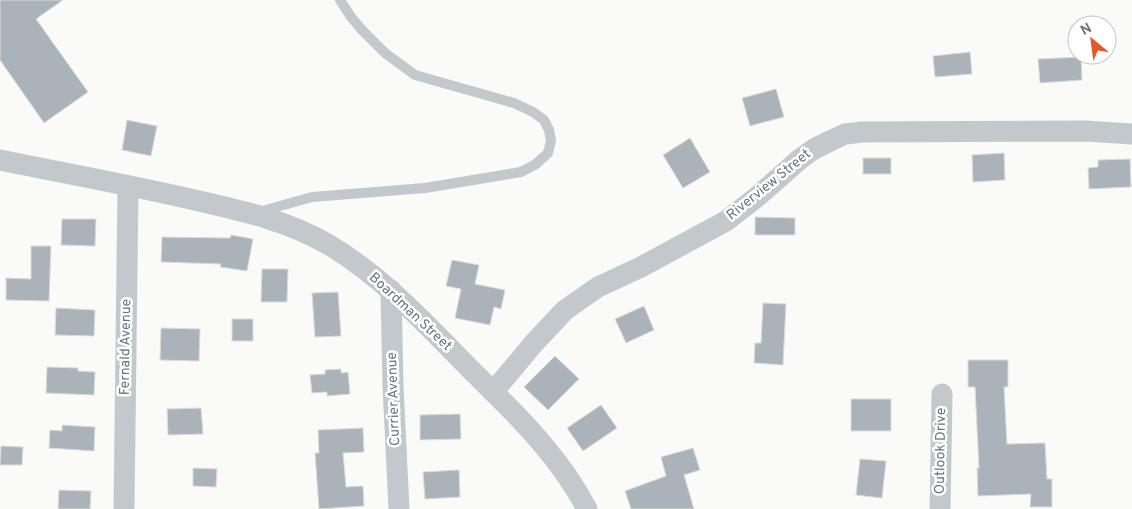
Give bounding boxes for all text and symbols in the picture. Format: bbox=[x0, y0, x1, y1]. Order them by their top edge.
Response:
north arrow bbox=[1067, 15, 1117, 65]
text: N bbox=[1078, 20, 1095, 40]
street label: Riverview Street bbox=[724, 146, 814, 224]
street label: Boardman Street bbox=[365, 269, 455, 355]
street label: Fernald Avenue bbox=[117, 299, 135, 395]
street label: Currier Avenue bbox=[384, 352, 404, 446]
street label: Outlook Drive bbox=[932, 408, 950, 494]

